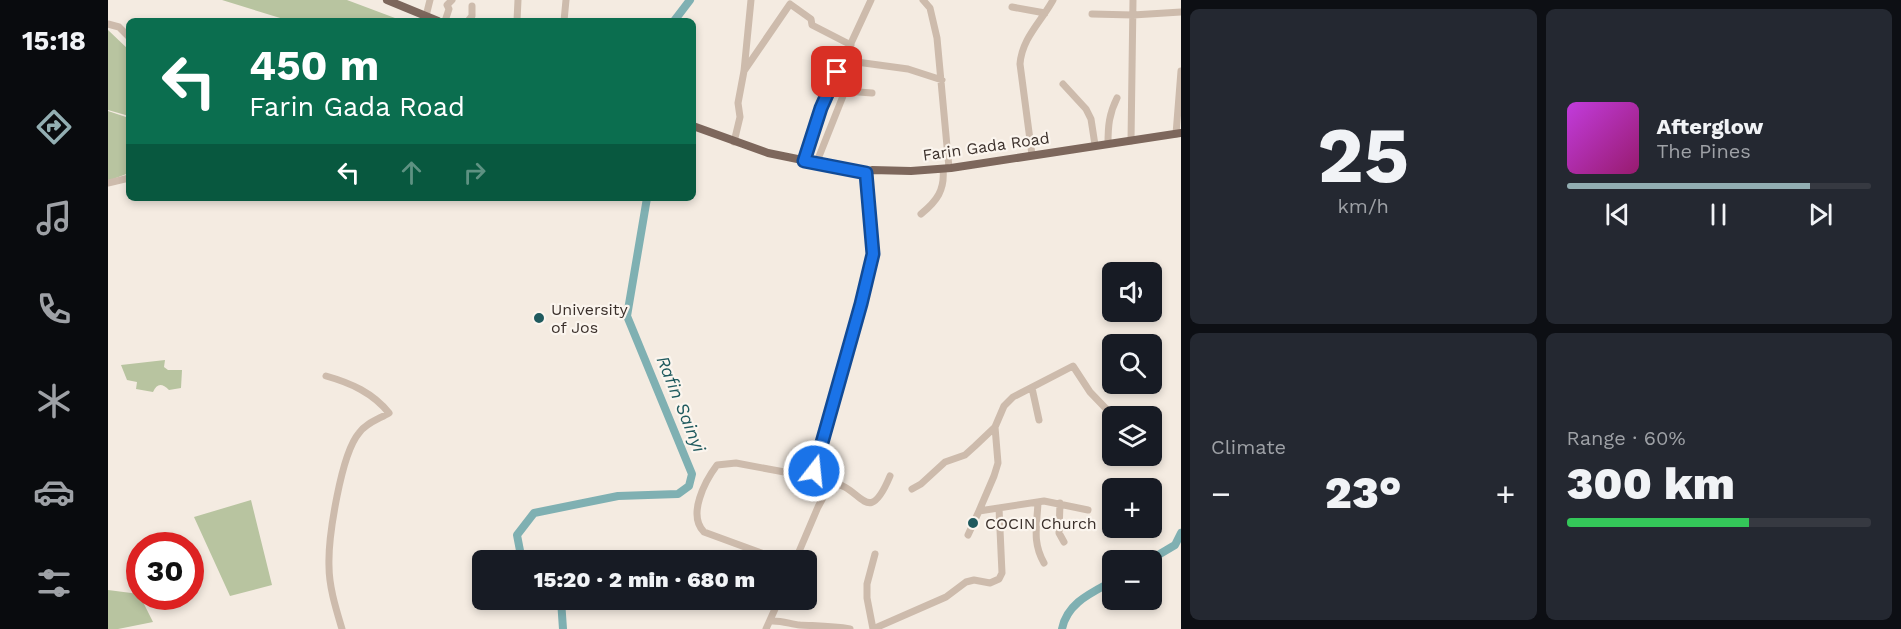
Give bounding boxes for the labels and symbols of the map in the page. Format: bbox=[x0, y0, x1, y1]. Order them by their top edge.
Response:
pin bbox=[811, 46, 862, 97]
street label: Farin Gada Road bbox=[921, 128, 1051, 165]
place label: University of Jos bbox=[551, 300, 629, 337]
marker: University of Jos bbox=[532, 311, 546, 325]
water label: Rafin Sainyi bbox=[653, 353, 711, 456]
position arrow bbox=[782, 439, 846, 503]
place label: COCIN Church bbox=[985, 514, 1097, 533]
marker: COCIN Church bbox=[966, 516, 980, 530]
speed limit sign: 30 bbox=[126, 532, 204, 610]

